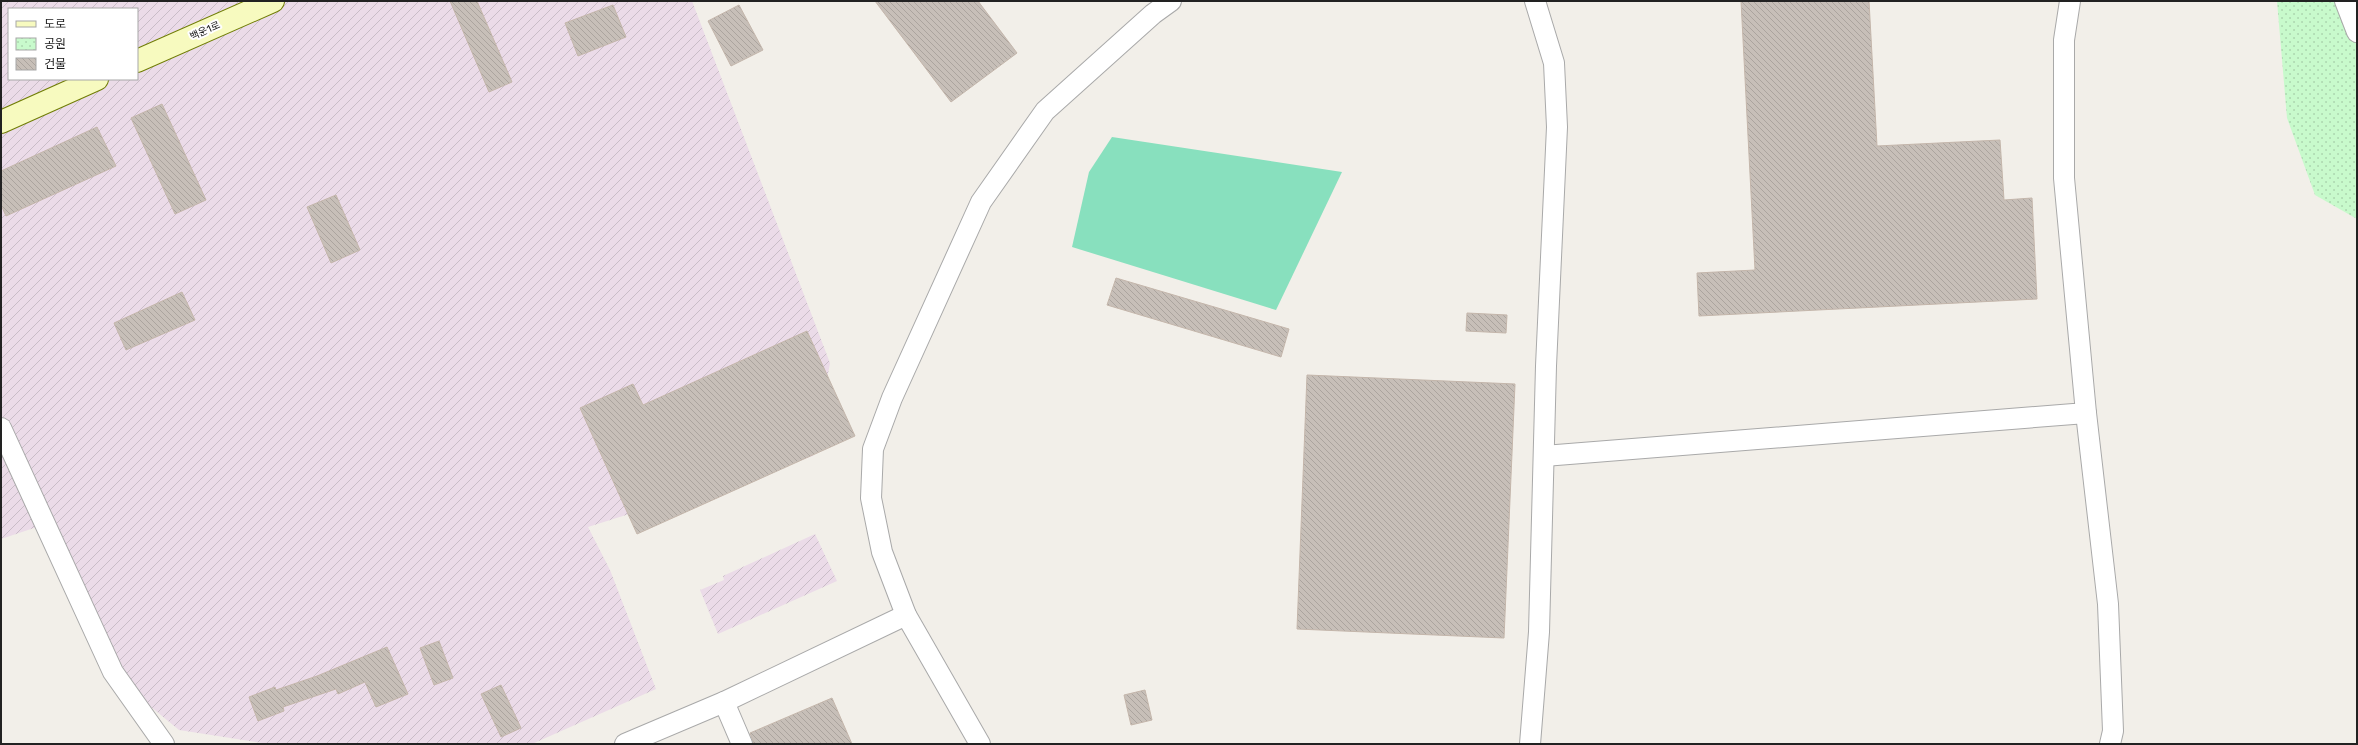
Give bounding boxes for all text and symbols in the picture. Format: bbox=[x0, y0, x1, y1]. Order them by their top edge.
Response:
legend bbox=[8, 8, 138, 80]
text: 도로 bbox=[44, 17, 66, 31]
street label: 백운1로 bbox=[188, 19, 222, 43]
text: 공원 bbox=[44, 37, 66, 51]
text: 건물 bbox=[44, 57, 66, 71]

